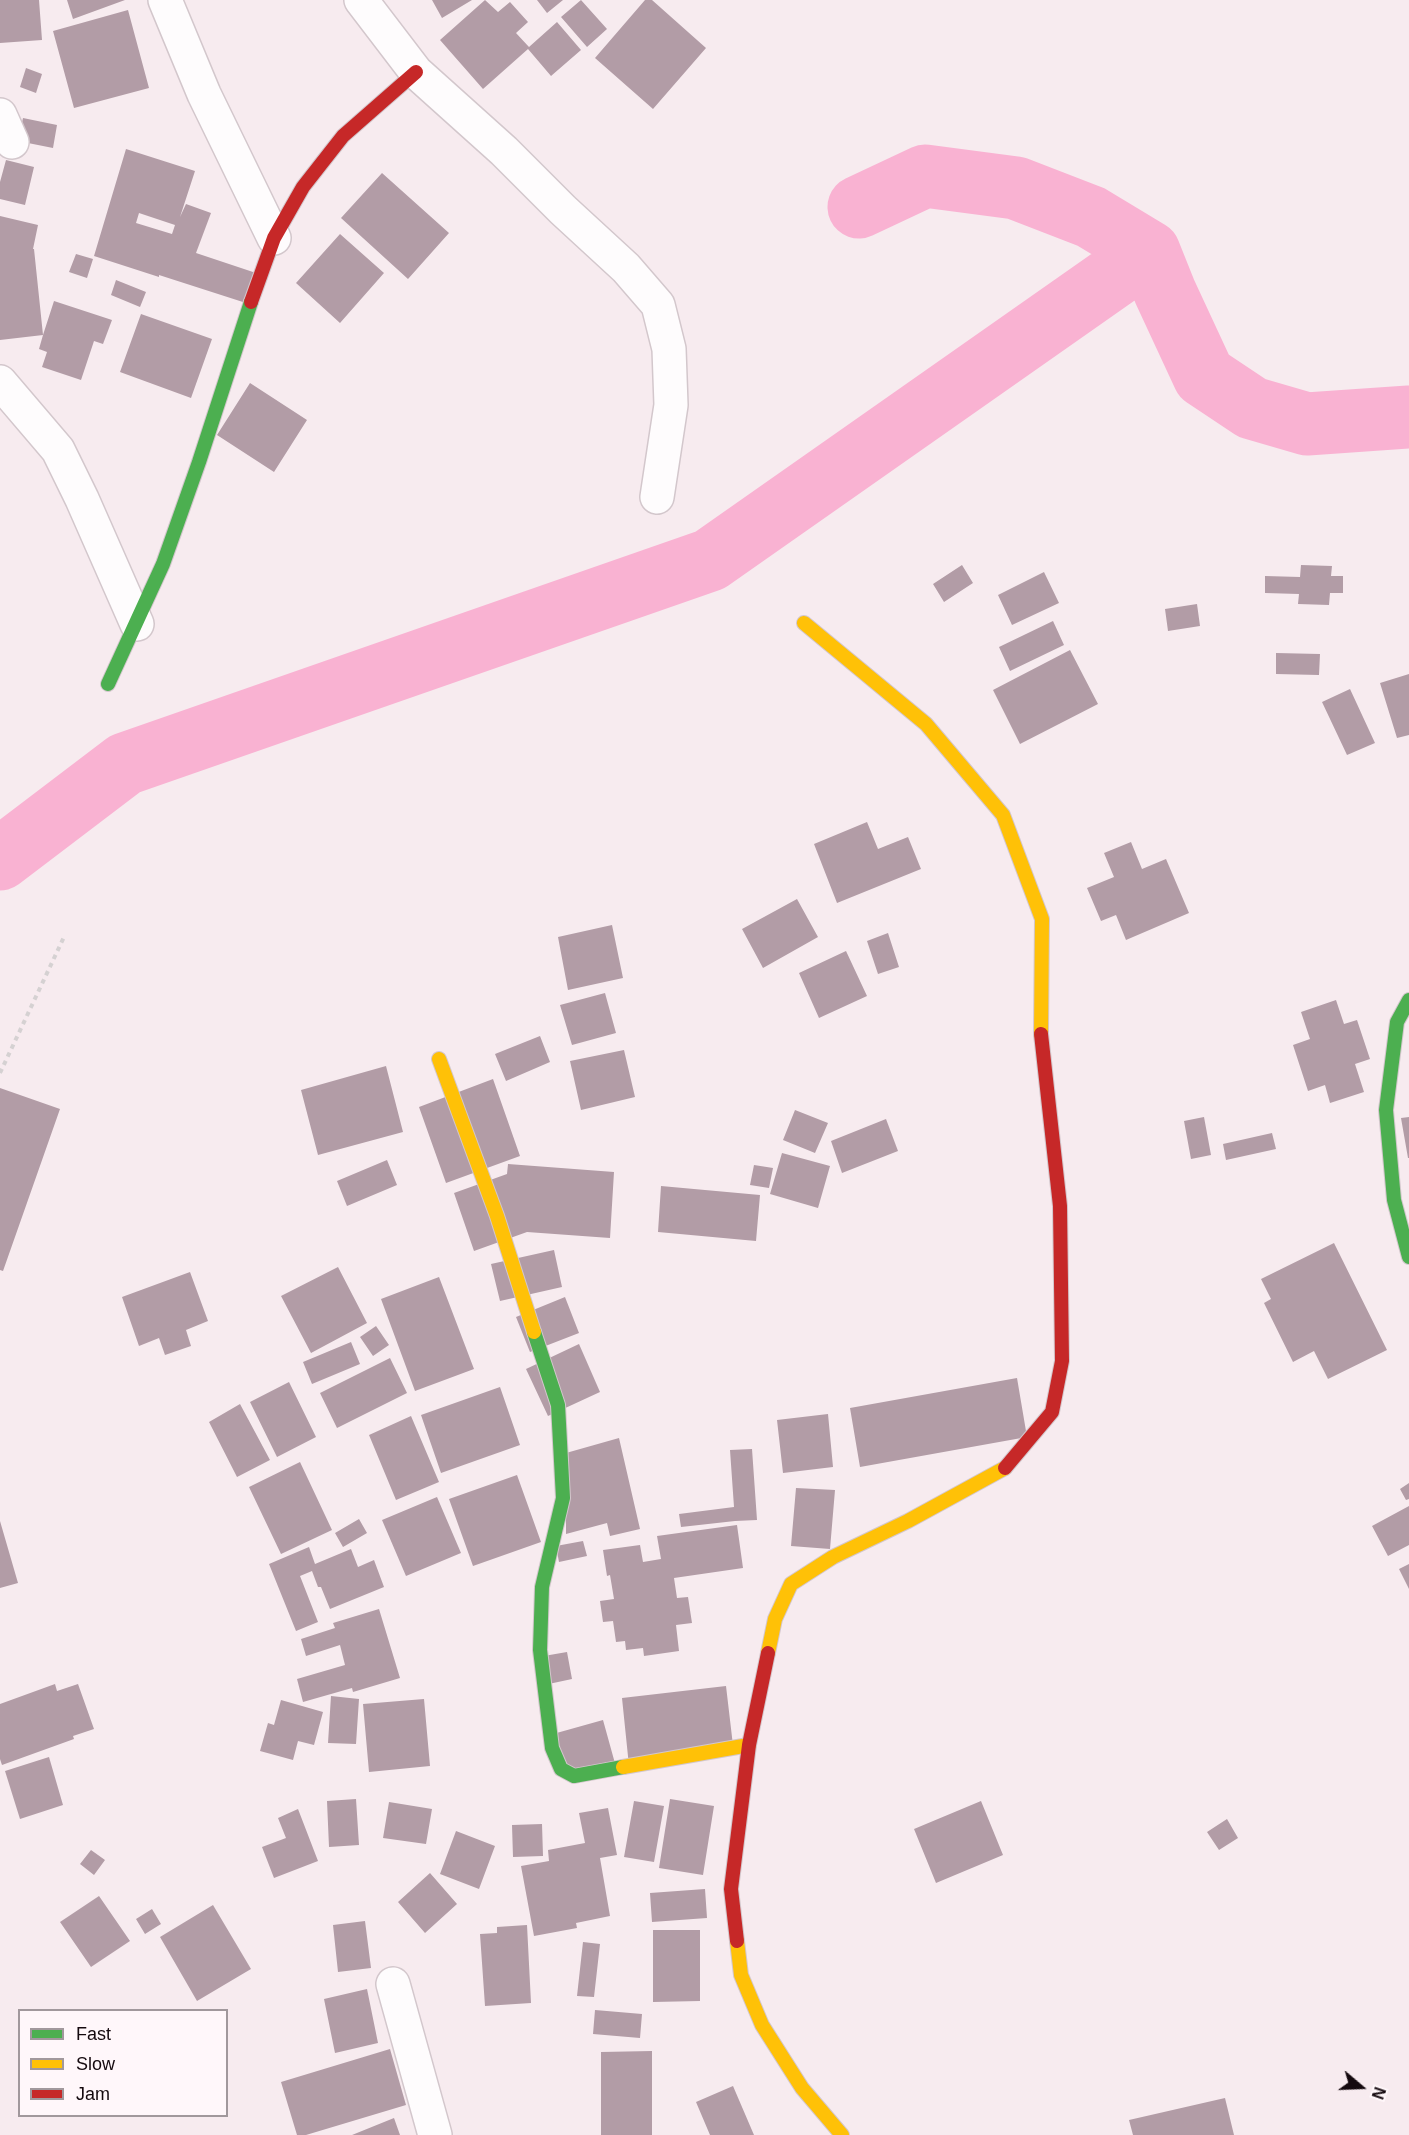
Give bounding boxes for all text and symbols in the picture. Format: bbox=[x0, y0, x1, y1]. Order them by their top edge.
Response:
legend bbox=[18, 2009, 228, 2117]
text: Fast bbox=[76, 2024, 111, 2044]
text: Slow bbox=[76, 2054, 115, 2074]
north arrow bbox=[1331, 2057, 1391, 2117]
text: Jam bbox=[76, 2084, 110, 2104]
text: N bbox=[1369, 2085, 1388, 2101]

